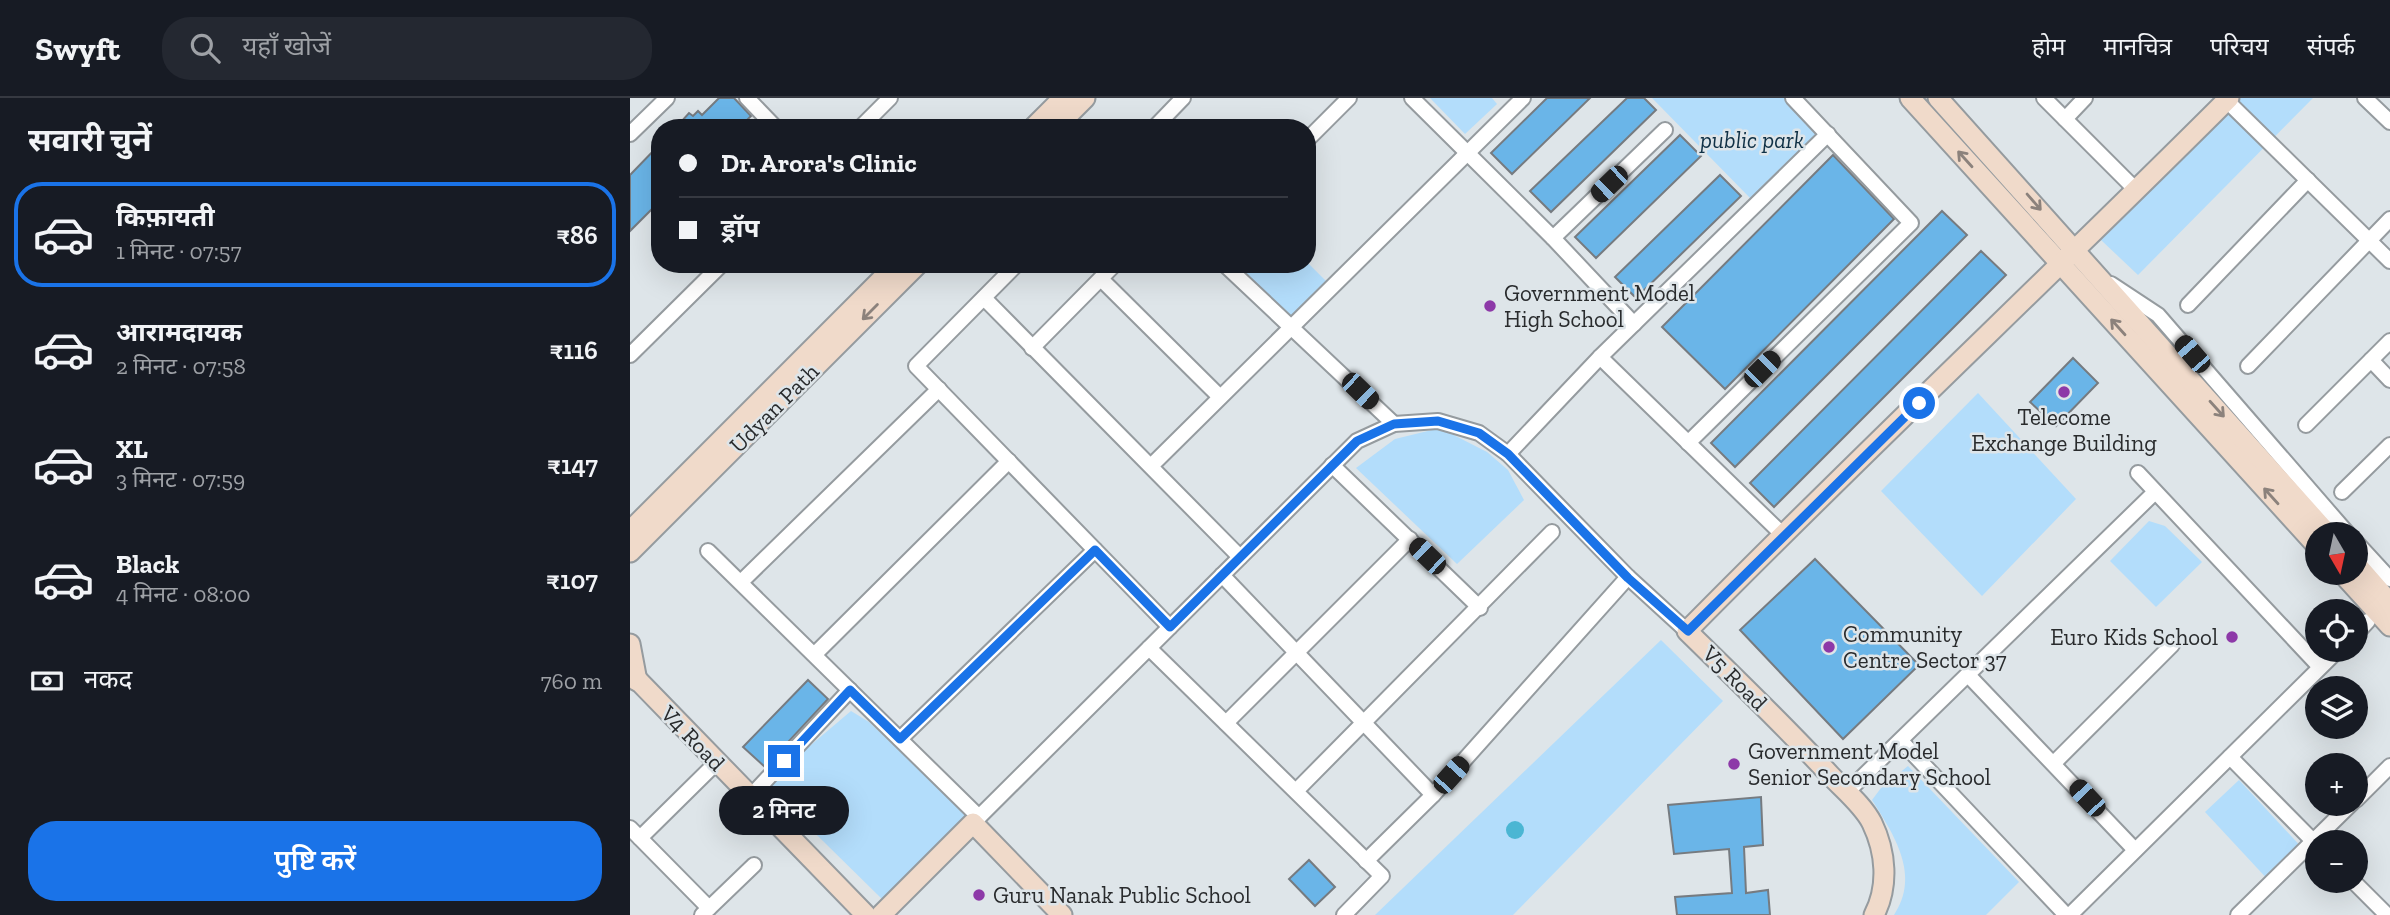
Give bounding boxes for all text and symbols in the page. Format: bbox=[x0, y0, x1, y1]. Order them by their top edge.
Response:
search box bbox=[162, 17, 652, 80]
text: Swyft bbox=[35, 29, 120, 68]
icon: search bbox=[186, 29, 224, 67]
text: यहाँ खोजें bbox=[242, 30, 331, 62]
text: होम bbox=[2032, 32, 2065, 61]
text: मानचित्र bbox=[2103, 32, 2172, 61]
text: परिचय bbox=[2210, 32, 2269, 61]
text: संपर्क bbox=[2307, 32, 2355, 61]
text: सवारी चुनें bbox=[28, 121, 152, 159]
park label: public park bbox=[1699, 126, 1804, 154]
text: Dr. Arora's Clinic bbox=[721, 147, 917, 179]
one-way arrow bbox=[1956, 151, 1973, 168]
car bbox=[1587, 162, 1632, 206]
one-way arrow bbox=[2026, 193, 2042, 211]
text: किफ़ायती bbox=[116, 201, 215, 233]
icon: car bbox=[32, 203, 95, 266]
text: ड्रॉप bbox=[721, 212, 759, 244]
text: ₹86 bbox=[556, 219, 598, 251]
text: 1 मिनट · 07:57 bbox=[116, 237, 241, 265]
place label: Government Model High School bbox=[1504, 279, 1695, 333]
marker: Government Model High School bbox=[1482, 298, 1498, 314]
one-way arrow bbox=[862, 304, 879, 321]
text: आरामदायक bbox=[116, 316, 242, 348]
icon: car bbox=[32, 318, 95, 381]
one-way arrow bbox=[2110, 319, 2126, 337]
car bbox=[2171, 331, 2214, 377]
text: ₹116 bbox=[550, 334, 598, 366]
car bbox=[1740, 347, 1785, 391]
text: 2 मिनट · 07:58 bbox=[116, 352, 246, 380]
street label: Udyan Path bbox=[723, 357, 825, 459]
car bbox=[1338, 369, 1383, 413]
marker: Telecome Exchange Building bbox=[2056, 384, 2072, 400]
route start bbox=[1903, 387, 1935, 419]
one-way arrow bbox=[2209, 400, 2225, 418]
place label: Telecome Exchange Building bbox=[1971, 403, 2157, 457]
icon: car bbox=[32, 433, 95, 496]
text: XL bbox=[116, 433, 148, 465]
text: ₹147 bbox=[547, 449, 598, 481]
text: 3 मिनट · 07:59 bbox=[116, 465, 245, 493]
one-way arrow bbox=[2263, 487, 2279, 505]
north arrow bbox=[2305, 522, 2368, 584]
map controls bbox=[2305, 522, 2368, 893]
car bbox=[1405, 534, 1450, 578]
icon: car bbox=[32, 548, 95, 611]
text: Black bbox=[116, 548, 179, 580]
text: ₹107 bbox=[546, 564, 598, 596]
text: 4 मिनट · 08:00 bbox=[116, 580, 250, 608]
button: locate bbox=[2305, 599, 2368, 662]
place label: Community Centre Sector 37 bbox=[1843, 620, 2007, 674]
place label: Euro Kids School bbox=[2050, 623, 2218, 651]
marker: Euro Kids School bbox=[2224, 629, 2240, 645]
street label: V5 Road bbox=[1696, 639, 1774, 717]
marker: Community Centre Sector 37 bbox=[1821, 639, 1837, 655]
icon: cash bbox=[28, 662, 66, 700]
text: नकद bbox=[84, 663, 132, 695]
text: 760 m bbox=[541, 667, 602, 695]
button: layers bbox=[2305, 676, 2368, 739]
street label: V4 Road bbox=[654, 699, 731, 777]
place label: Government Model Senior Secondary School bbox=[1748, 737, 1991, 791]
route end bbox=[768, 745, 800, 777]
car bbox=[1430, 752, 1473, 798]
button: + bbox=[2305, 753, 2368, 816]
marker: Government Model Senior Secondary School bbox=[1726, 756, 1742, 772]
car bbox=[2065, 775, 2110, 821]
callout: 2 मिनट bbox=[719, 786, 849, 834]
text: 2 मिनट bbox=[752, 796, 816, 824]
button: पुष्टि करें bbox=[28, 821, 602, 901]
button: − bbox=[2305, 830, 2368, 893]
place label: Guru Nanak Public School bbox=[993, 881, 1251, 909]
marker: Guru Nanak Public School bbox=[971, 887, 987, 903]

